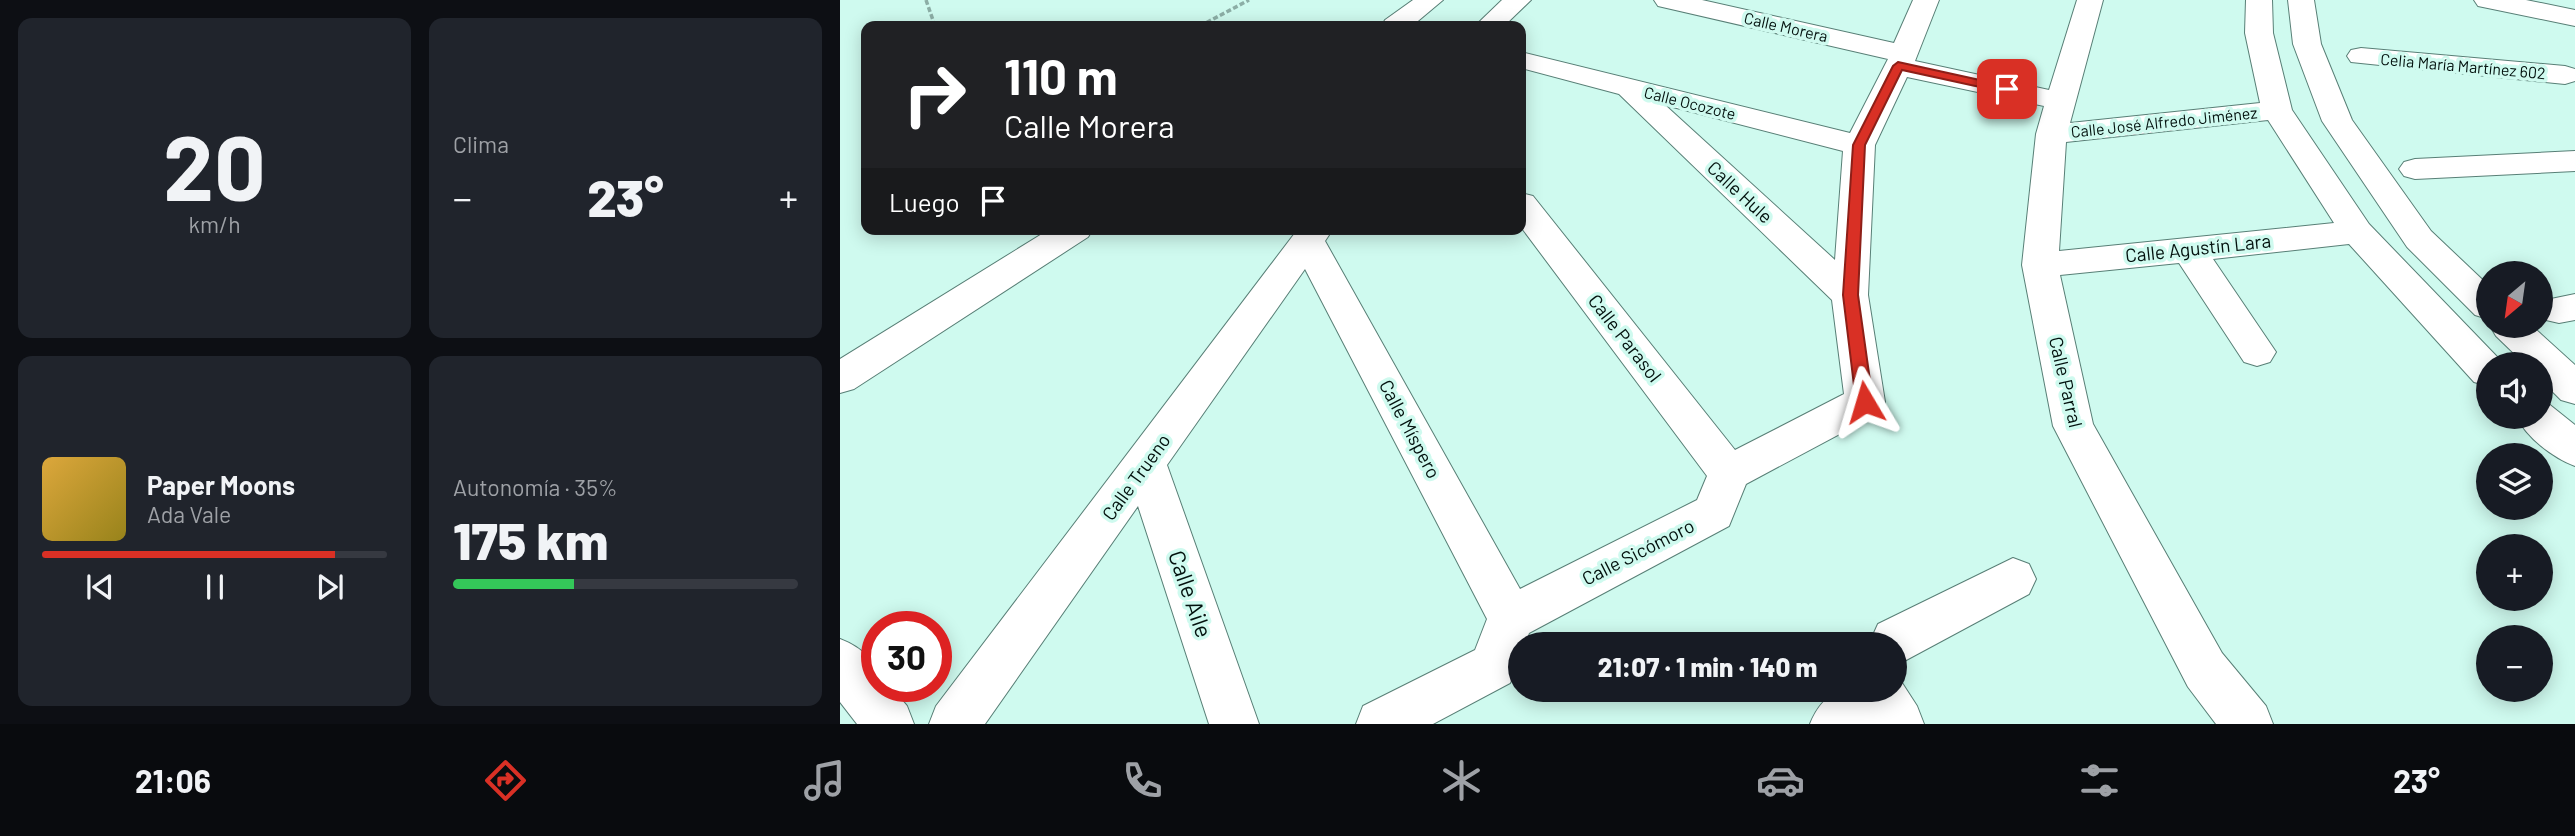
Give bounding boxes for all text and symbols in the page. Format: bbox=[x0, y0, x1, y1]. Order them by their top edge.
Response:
street label: Calle Morera bbox=[1742, 8, 1830, 45]
text: 110 m bbox=[1004, 46, 1118, 105]
icon: right bbox=[889, 49, 980, 140]
street label: Celia María Martínez 602 bbox=[2380, 49, 2546, 82]
pin bbox=[1977, 59, 2037, 119]
icon: arrive bbox=[1988, 70, 2026, 108]
street label: Calle Ocozote bbox=[1642, 82, 1738, 123]
street label: Calle José Alfredo Jiménez bbox=[2070, 102, 2258, 141]
text: Calle Morera bbox=[1004, 106, 1175, 144]
text: 20 bbox=[163, 110, 266, 219]
text: Clima bbox=[453, 130, 509, 158]
street label: Calle Hule bbox=[1703, 156, 1778, 228]
text: 23° bbox=[587, 165, 664, 227]
text: − bbox=[453, 174, 472, 220]
text: + bbox=[779, 174, 798, 220]
icon: arrive bbox=[974, 182, 1012, 220]
text: Luego bbox=[889, 186, 960, 217]
text: km/h bbox=[188, 210, 241, 238]
street label: Calle Agustín Lara bbox=[2124, 228, 2272, 267]
north arrow bbox=[2476, 261, 2553, 338]
map controls bbox=[2476, 261, 2553, 702]
street label: Calle Parasol bbox=[1584, 289, 1667, 386]
street label: Calle Parral bbox=[2045, 334, 2088, 430]
button: sound bbox=[2476, 352, 2553, 429]
position arrow bbox=[1828, 365, 1902, 439]
street label: Calle Míspero bbox=[1375, 376, 1446, 482]
street label: Calle Trueno bbox=[1097, 429, 1175, 524]
button: layers bbox=[2476, 443, 2553, 520]
text: Paper Moons bbox=[147, 469, 295, 500]
text: Autonomía · 35% bbox=[453, 473, 617, 501]
text: Ada Vale bbox=[147, 500, 231, 528]
text: 175 km bbox=[453, 508, 609, 570]
street label: Calle Sicómoro bbox=[1578, 513, 1698, 590]
button: + bbox=[2476, 534, 2553, 611]
street label: Calle Aile bbox=[1163, 546, 1219, 641]
icon: previous bbox=[81, 568, 119, 606]
icon: pause bbox=[196, 568, 234, 606]
icon: next bbox=[311, 568, 349, 606]
speed limit sign: 30 bbox=[861, 611, 952, 702]
button: − bbox=[2476, 625, 2553, 702]
text: 21:07 · 1 min · 140 m bbox=[1598, 651, 1817, 682]
icon: directions bbox=[481, 756, 530, 805]
icon: music bbox=[800, 756, 849, 805]
icon: phone bbox=[1118, 756, 1167, 805]
icon: climate bbox=[1437, 756, 1486, 805]
icon: car bbox=[1756, 756, 1805, 805]
icon: filters bbox=[2075, 756, 2124, 805]
text: 21:06 bbox=[135, 761, 211, 799]
text: 23° bbox=[2393, 761, 2440, 799]

